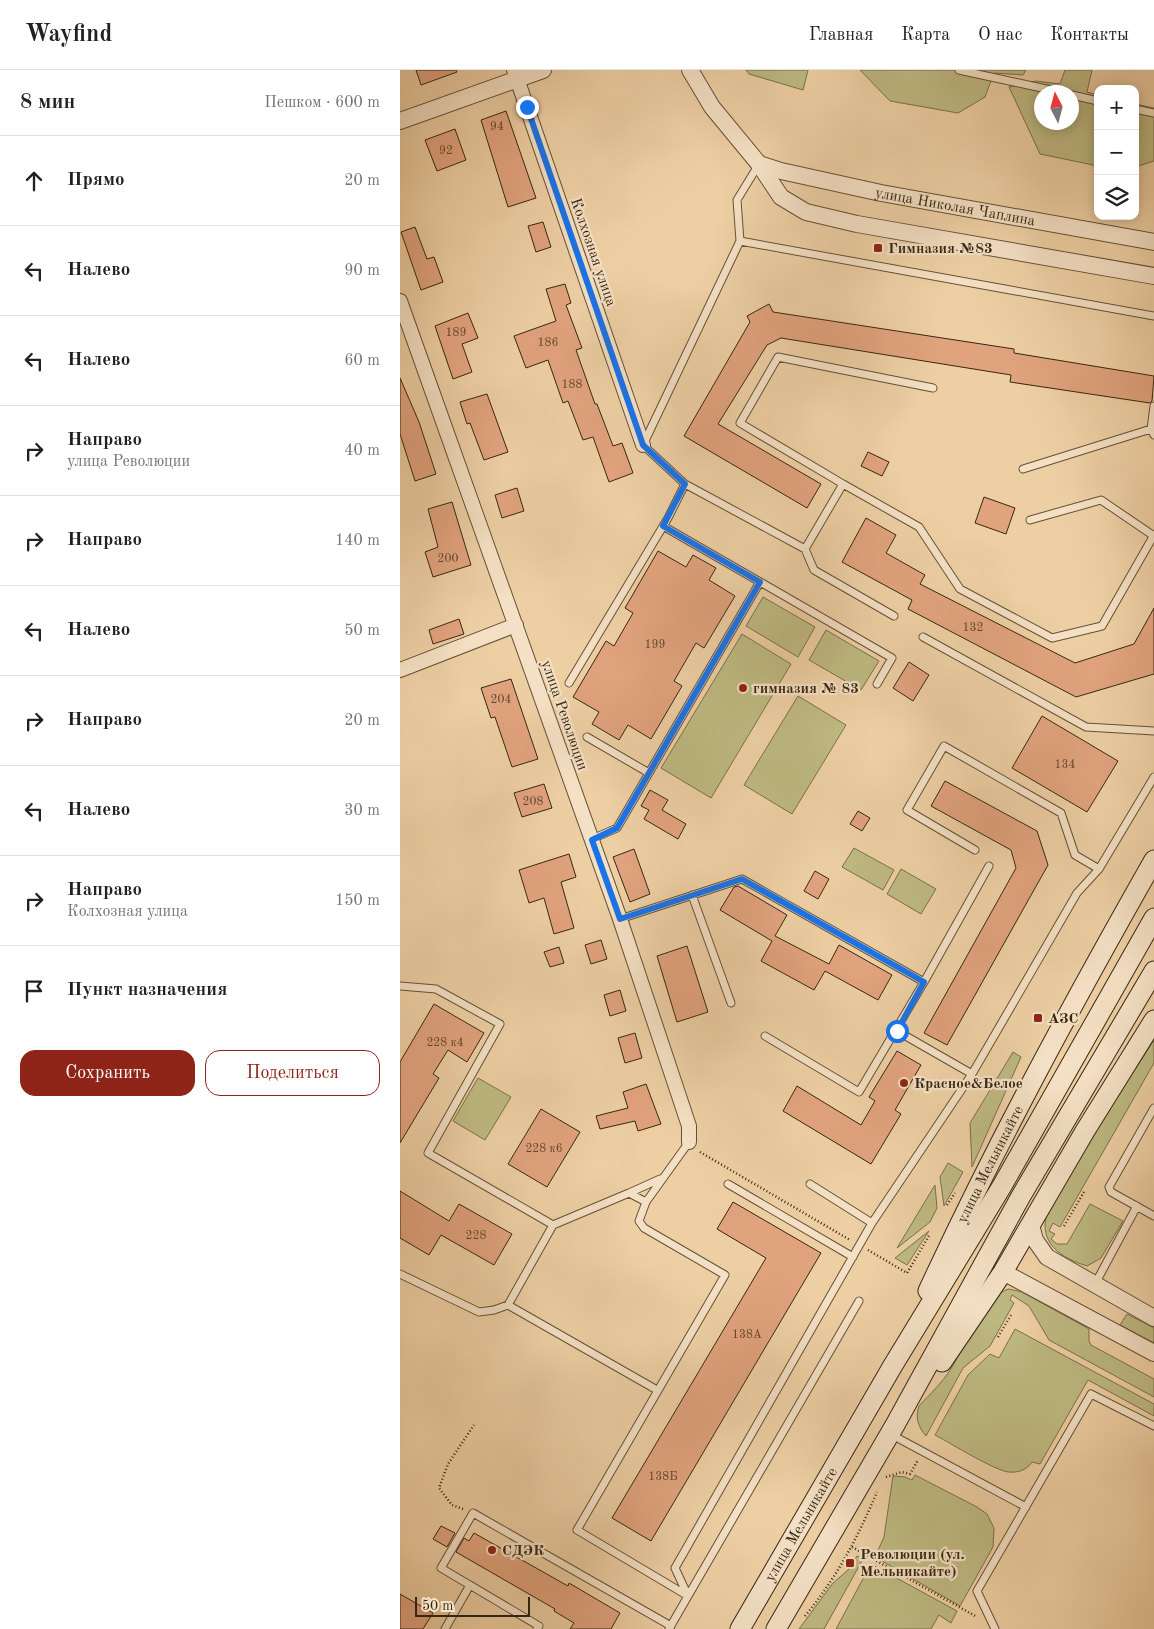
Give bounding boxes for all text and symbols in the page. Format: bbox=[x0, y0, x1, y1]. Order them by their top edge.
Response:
text: Wayfind bbox=[25, 23, 112, 47]
text: Главная bbox=[809, 26, 873, 44]
text: Карта bbox=[901, 26, 950, 44]
text: О нас bbox=[978, 26, 1022, 44]
text: Контакты bbox=[1050, 26, 1129, 44]
north arrow bbox=[1034, 85, 1079, 130]
map controls bbox=[1094, 85, 1139, 220]
button: + bbox=[1094, 85, 1139, 130]
text: 8 мин bbox=[20, 92, 75, 113]
text: Пешком · 600 m bbox=[264, 95, 380, 111]
route end bbox=[516, 96, 539, 119]
house number: 94 bbox=[490, 121, 504, 133]
button: − bbox=[1094, 130, 1139, 175]
house number: 92 bbox=[439, 145, 453, 157]
icon: ahead bbox=[20, 167, 48, 195]
text: Прямо bbox=[67, 171, 125, 190]
text: 20 m bbox=[344, 173, 380, 189]
button: layers bbox=[1094, 175, 1139, 220]
street label: улица Николая Чаплина bbox=[873, 186, 1037, 230]
street label: Колхозная улица bbox=[567, 196, 618, 309]
marker: Гимназия №83 bbox=[872, 242, 884, 254]
place label: Гимназия №83 bbox=[888, 242, 993, 257]
icon: left bbox=[20, 257, 48, 285]
text: Налево bbox=[67, 261, 130, 280]
text: 90 m bbox=[344, 263, 380, 279]
house number: 189 bbox=[446, 327, 466, 339]
house number: 186 bbox=[538, 337, 558, 349]
icon: left bbox=[20, 347, 48, 375]
text: Налево bbox=[67, 351, 130, 370]
text: 60 m bbox=[344, 353, 380, 369]
house number: 188 bbox=[562, 379, 582, 391]
text: Направо bbox=[67, 431, 142, 450]
icon: right bbox=[20, 437, 48, 465]
text: 40 m bbox=[344, 443, 380, 459]
text: улица Революции bbox=[67, 454, 190, 470]
icon: right bbox=[20, 527, 48, 555]
text: Направо bbox=[67, 531, 142, 550]
text: 140 m bbox=[335, 533, 380, 549]
house number: 200 bbox=[438, 553, 458, 565]
icon: left bbox=[20, 617, 48, 645]
text: Налево bbox=[67, 621, 130, 640]
house number: 132 bbox=[963, 622, 983, 634]
text: 50 m bbox=[344, 623, 380, 639]
house number: 199 bbox=[645, 639, 665, 651]
street label: улица Революции bbox=[538, 659, 589, 772]
marker: гимназия № 83 bbox=[737, 682, 749, 694]
place label: гимназия № 83 bbox=[753, 682, 859, 697]
house number: 204 bbox=[491, 694, 511, 706]
icon: right bbox=[20, 707, 48, 735]
text: Направо bbox=[67, 711, 142, 730]
text: 20 m bbox=[344, 713, 380, 729]
house number: 134 bbox=[1055, 759, 1075, 771]
house number: 208 bbox=[523, 796, 543, 808]
icon: left bbox=[20, 797, 48, 825]
text: Налево bbox=[67, 801, 130, 820]
text: 30 m bbox=[344, 803, 380, 819]
text: Направо bbox=[67, 881, 142, 900]
icon: right bbox=[20, 887, 48, 915]
text: 150 m bbox=[335, 893, 380, 909]
text: Колхозная улица bbox=[67, 904, 188, 920]
icon: arrive bbox=[20, 977, 48, 1005]
text: Пункт назначения bbox=[67, 981, 227, 1000]
marker: АЗС bbox=[1032, 1012, 1044, 1024]
place label: АЗС bbox=[1048, 1012, 1078, 1027]
route start bbox=[886, 1020, 909, 1043]
house number: 228 к4 bbox=[426, 1037, 464, 1049]
button: Сохранить bbox=[20, 1050, 195, 1096]
button: Поделиться bbox=[205, 1050, 380, 1096]
marker: Красное&Белое bbox=[898, 1077, 910, 1089]
place label: Красное&Белое bbox=[914, 1077, 1023, 1092]
street label: улица Мельникайте bbox=[955, 1104, 1027, 1226]
house number: 228 к6 bbox=[525, 1143, 563, 1155]
house number: 228 bbox=[466, 1230, 486, 1242]
house number: 138А bbox=[732, 1329, 762, 1341]
street label: улица Мельникайте bbox=[763, 1465, 841, 1585]
house number: 138Б bbox=[648, 1471, 678, 1483]
marker: СДЭК bbox=[486, 1544, 498, 1556]
place label: СДЭК bbox=[502, 1544, 544, 1559]
place label: Революции (ул. Мельникайте) bbox=[860, 1548, 965, 1580]
marker: Революции (ул. Мельникайте) bbox=[844, 1557, 856, 1569]
scale bar bbox=[415, 1594, 530, 1617]
text: 50 m bbox=[422, 1599, 453, 1613]

